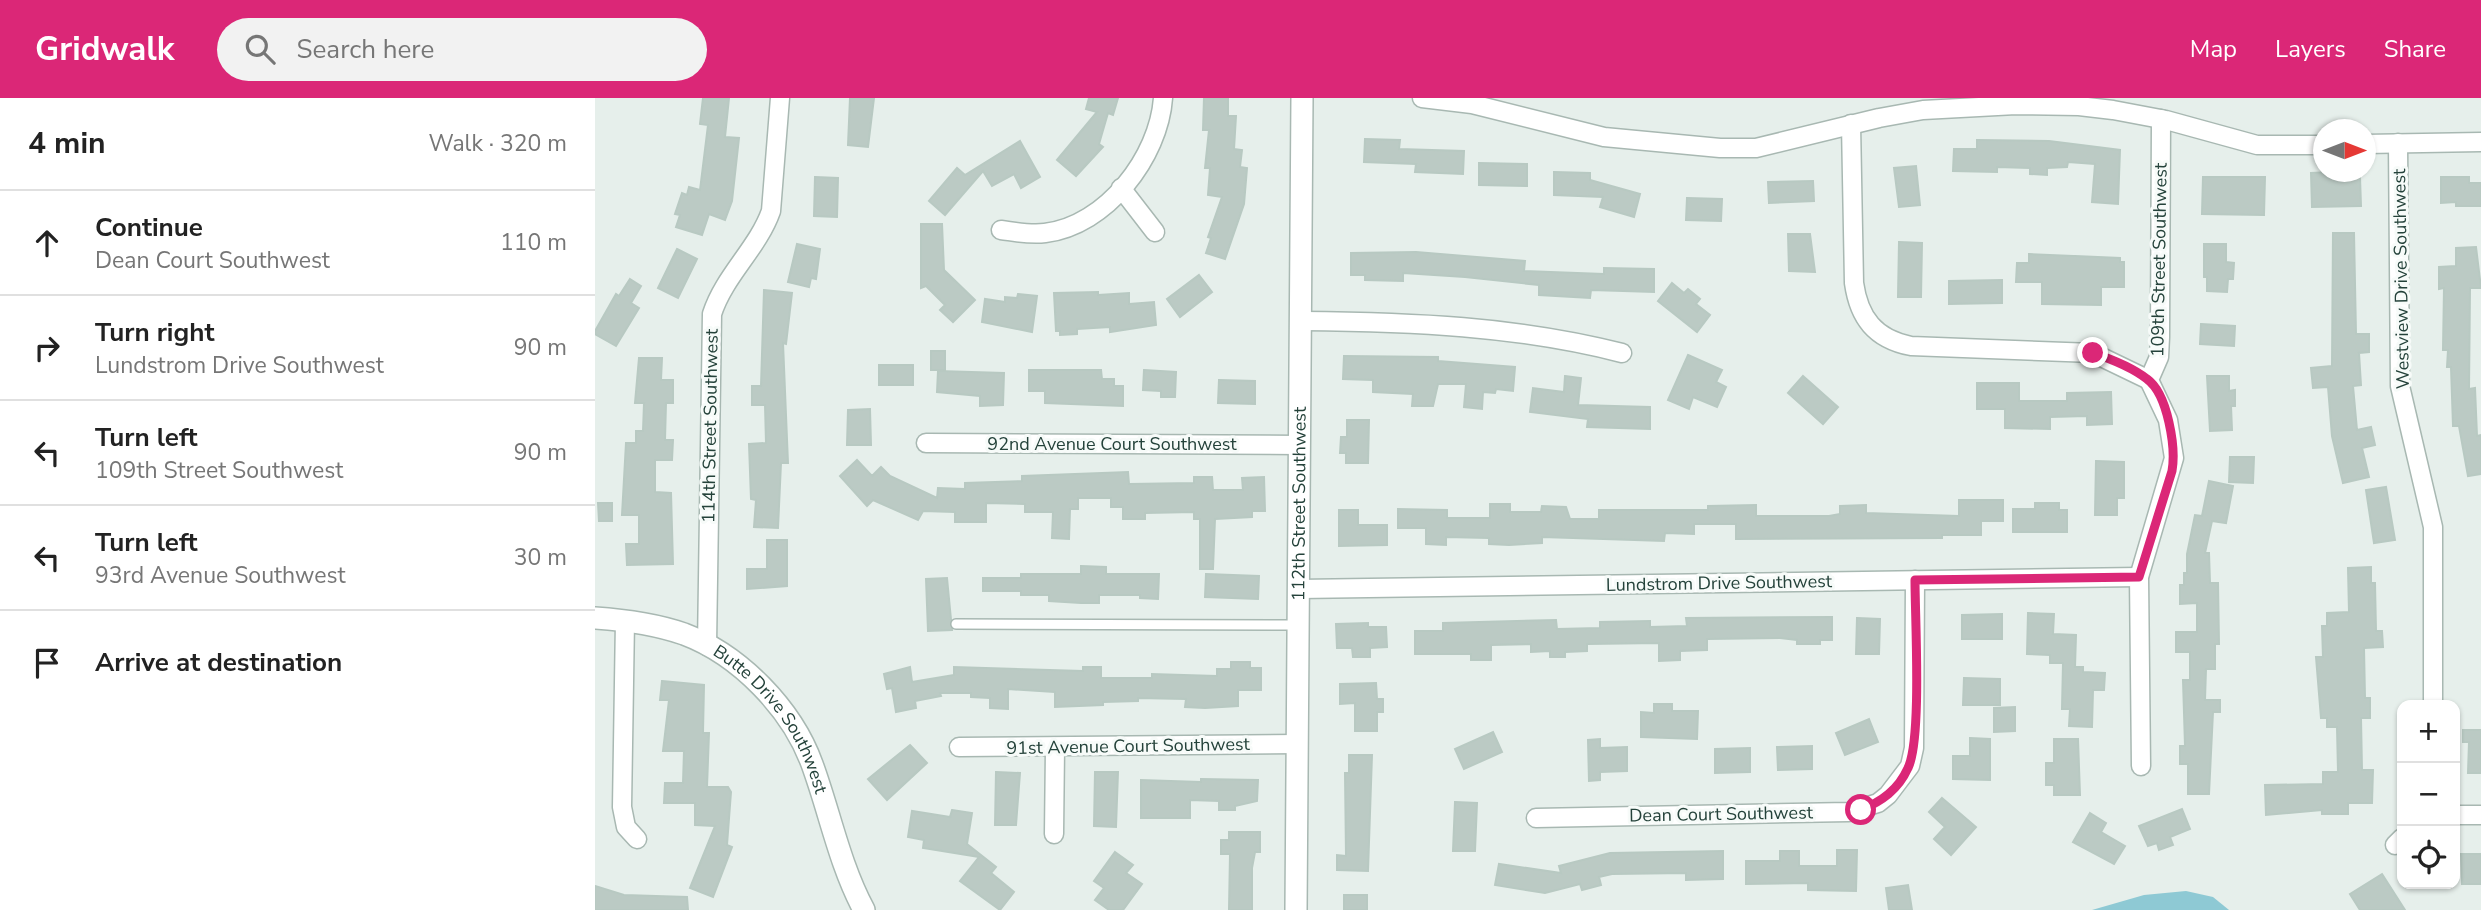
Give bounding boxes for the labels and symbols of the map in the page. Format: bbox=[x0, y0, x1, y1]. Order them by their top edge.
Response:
north arrow bbox=[2313, 119, 2376, 182]
street label: 109th Street Southwest bbox=[2145, 162, 2173, 357]
street label: Westview Drive Southwest bbox=[2387, 168, 2415, 389]
street label: 114th Street Southwest bbox=[696, 328, 724, 523]
route end bbox=[2077, 337, 2108, 368]
street label: 112th Street Southwest bbox=[1286, 406, 1312, 601]
street label: 92nd Avenue Court Southwest bbox=[987, 432, 1237, 456]
street label: Lundstrom Drive Southwest bbox=[1606, 569, 1833, 597]
street label: Butte Drive Southwest bbox=[709, 639, 833, 797]
street label: 91st Avenue Court Southwest bbox=[1006, 732, 1251, 760]
route start bbox=[1845, 794, 1876, 825]
street label: Dean Court Southwest bbox=[1629, 800, 1814, 828]

